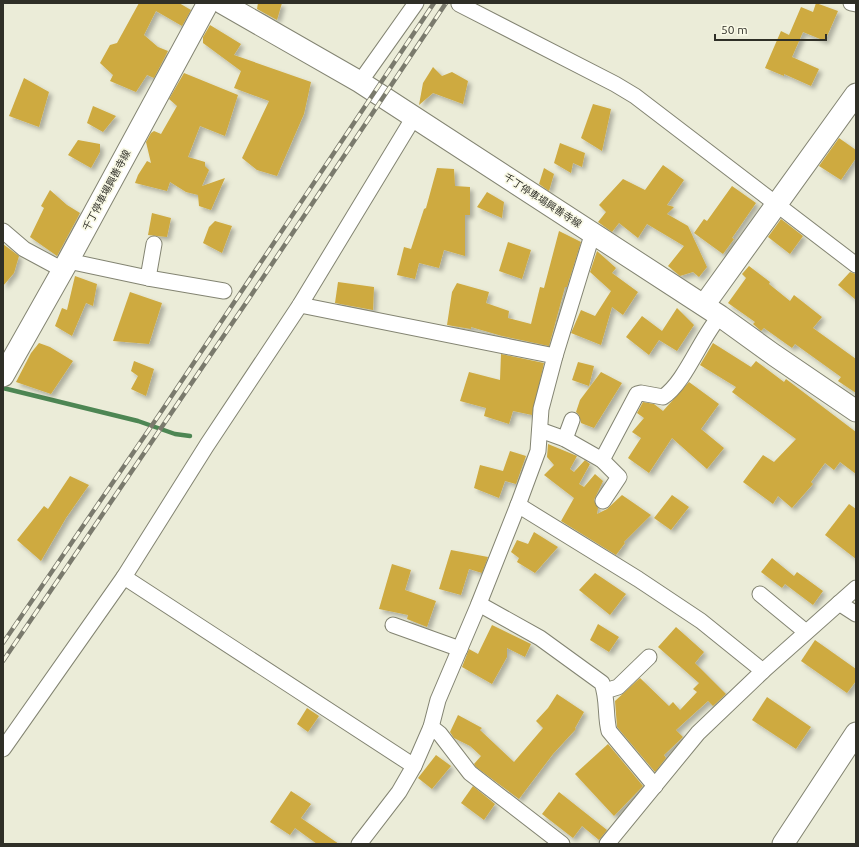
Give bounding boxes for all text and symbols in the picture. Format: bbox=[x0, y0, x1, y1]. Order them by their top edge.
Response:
scale bar bbox=[715, 16, 826, 42]
text: 50 m bbox=[721, 23, 748, 36]
street label: 千丁停車場興善寺線 bbox=[80, 148, 132, 233]
street label: 千丁停車場興善寺線 bbox=[502, 171, 583, 230]

